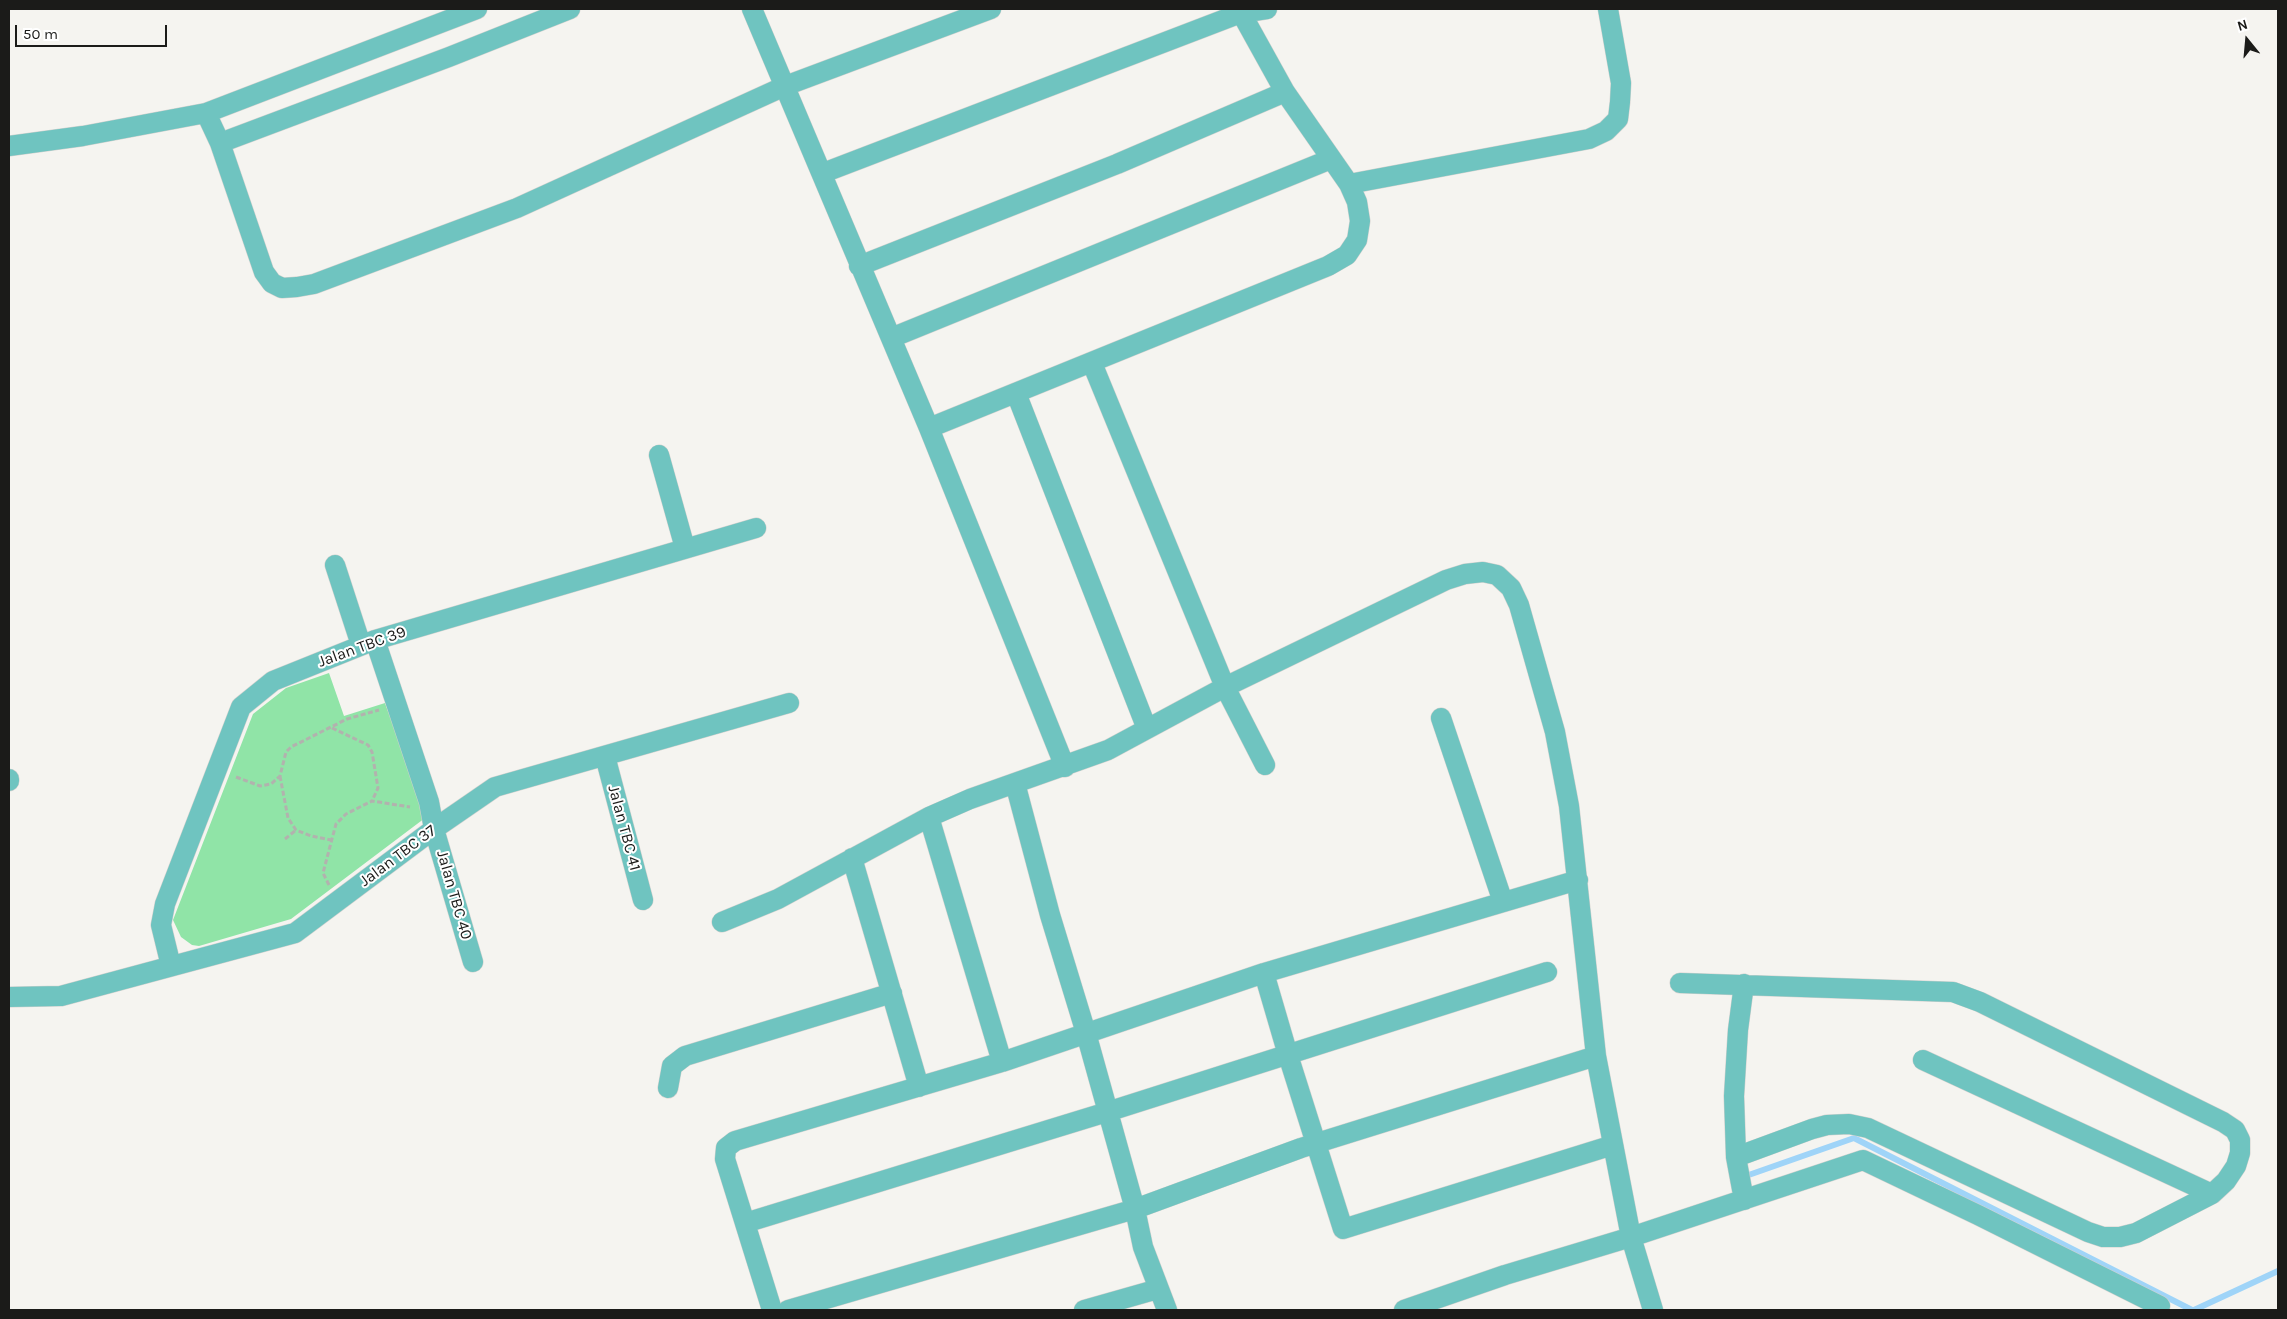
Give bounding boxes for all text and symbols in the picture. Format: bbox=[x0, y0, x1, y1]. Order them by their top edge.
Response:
scale bar bbox=[18, 15, 170, 47]
north arrow bbox=[2222, 15, 2272, 65]
text: N bbox=[2235, 16, 2250, 35]
text: 50 m bbox=[23, 25, 58, 43]
street label: Jalan TBC 39 bbox=[315, 622, 409, 672]
street label: Jalan TBC 41 bbox=[603, 783, 645, 873]
street label: Jalan TBC 37 bbox=[356, 821, 440, 891]
street label: Jalan TBC 40 bbox=[432, 848, 476, 942]

